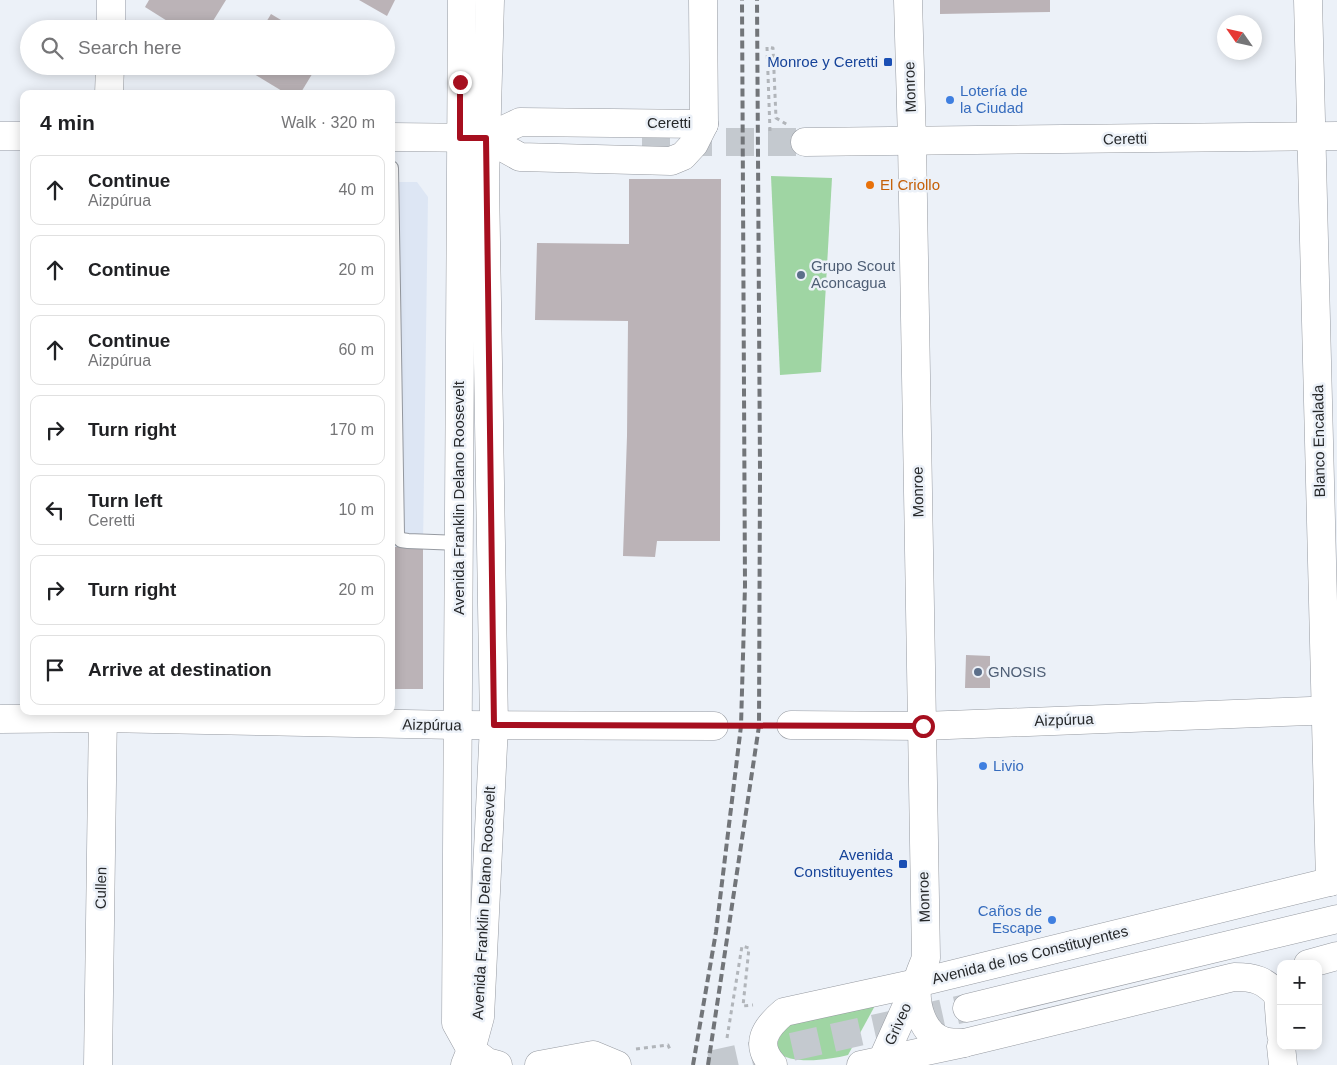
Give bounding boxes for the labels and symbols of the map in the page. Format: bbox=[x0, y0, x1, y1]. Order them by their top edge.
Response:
north arrow bbox=[1217, 15, 1262, 60]
place label: Monroe y Ceretti bbox=[767, 53, 878, 70]
marker: Monroe y Ceretti bbox=[882, 56, 894, 68]
street label: Monroe bbox=[900, 61, 919, 113]
route end bbox=[449, 71, 472, 94]
place label: Lotería de la Ciudad bbox=[960, 82, 1028, 116]
marker: Lotería de la Ciudad bbox=[944, 94, 956, 106]
street label: Ceretti bbox=[647, 114, 691, 131]
street label: Ceretti bbox=[1103, 130, 1147, 147]
place label: El Criollo bbox=[880, 176, 940, 193]
marker: El Criollo bbox=[864, 179, 876, 191]
place label: Grupo Scout Aconcagua bbox=[811, 257, 896, 291]
marker: Grupo Scout Aconcagua bbox=[795, 269, 807, 281]
street label: Avenida Franklin Delano Roosevelt bbox=[450, 380, 467, 615]
street label: Blanco Encalada bbox=[1309, 384, 1328, 497]
street label: Monroe bbox=[909, 466, 926, 518]
place label: GNOSIS bbox=[988, 663, 1046, 680]
marker: GNOSIS bbox=[972, 666, 984, 678]
street label: Aizpúrua bbox=[1034, 710, 1095, 729]
street label: Aizpúrua bbox=[402, 715, 462, 734]
route start bbox=[912, 715, 935, 738]
place label: Livio bbox=[993, 757, 1024, 774]
marker: Livio bbox=[977, 760, 989, 772]
street label: Avenida Franklin Delano Roosevelt bbox=[469, 785, 498, 1020]
place label: Avenida Constituyentes bbox=[794, 846, 894, 880]
marker: Avenida Constituyentes bbox=[897, 858, 909, 870]
street label: Cullen bbox=[92, 867, 109, 909]
street label: Monroe bbox=[914, 871, 933, 923]
place label: Caños de Escape bbox=[978, 902, 1042, 936]
marker: Caños de Escape bbox=[1046, 914, 1058, 926]
street label: Avenida de los Constituyentes bbox=[930, 922, 1130, 987]
street label: Griveo bbox=[881, 1000, 914, 1047]

